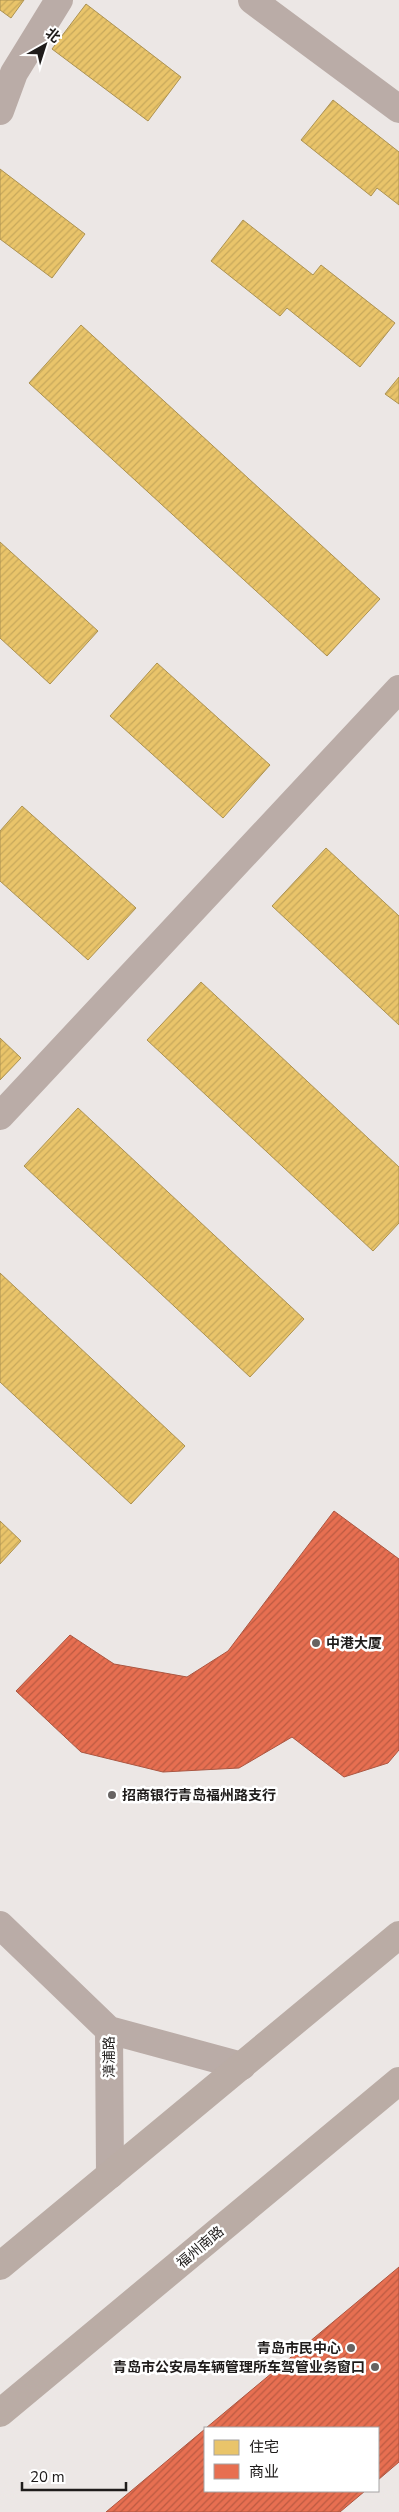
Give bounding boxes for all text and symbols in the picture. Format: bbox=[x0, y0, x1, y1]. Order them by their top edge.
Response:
north arrow bbox=[20, 20, 70, 70]
text: 北 bbox=[41, 23, 64, 47]
place label: 中港大厦 bbox=[326, 1634, 382, 1653]
marker: 中港大厦 bbox=[310, 1637, 322, 1649]
place label: 招商银行青岛福州路支行 bbox=[122, 1786, 276, 1805]
marker: 招商银行青岛福州路支行 bbox=[106, 1789, 118, 1801]
street label: 漳浦路 bbox=[100, 2036, 119, 2078]
street label: 福州南路 bbox=[173, 2222, 228, 2273]
place label: 青岛市民中心 bbox=[257, 2339, 341, 2358]
marker: 青岛市民中心 bbox=[345, 2342, 357, 2354]
place label: 青岛市公安局车辆管理所车驾管业务窗口 bbox=[113, 2358, 365, 2377]
marker: 青岛市公安局车辆管理所车驾管业务窗口 bbox=[369, 2361, 381, 2373]
legend bbox=[204, 2427, 379, 2492]
text: 住宅 bbox=[249, 2437, 279, 2457]
scale bar bbox=[22, 2460, 126, 2492]
text: 商业 bbox=[249, 2462, 279, 2482]
text: 20 m bbox=[30, 2467, 65, 2487]

